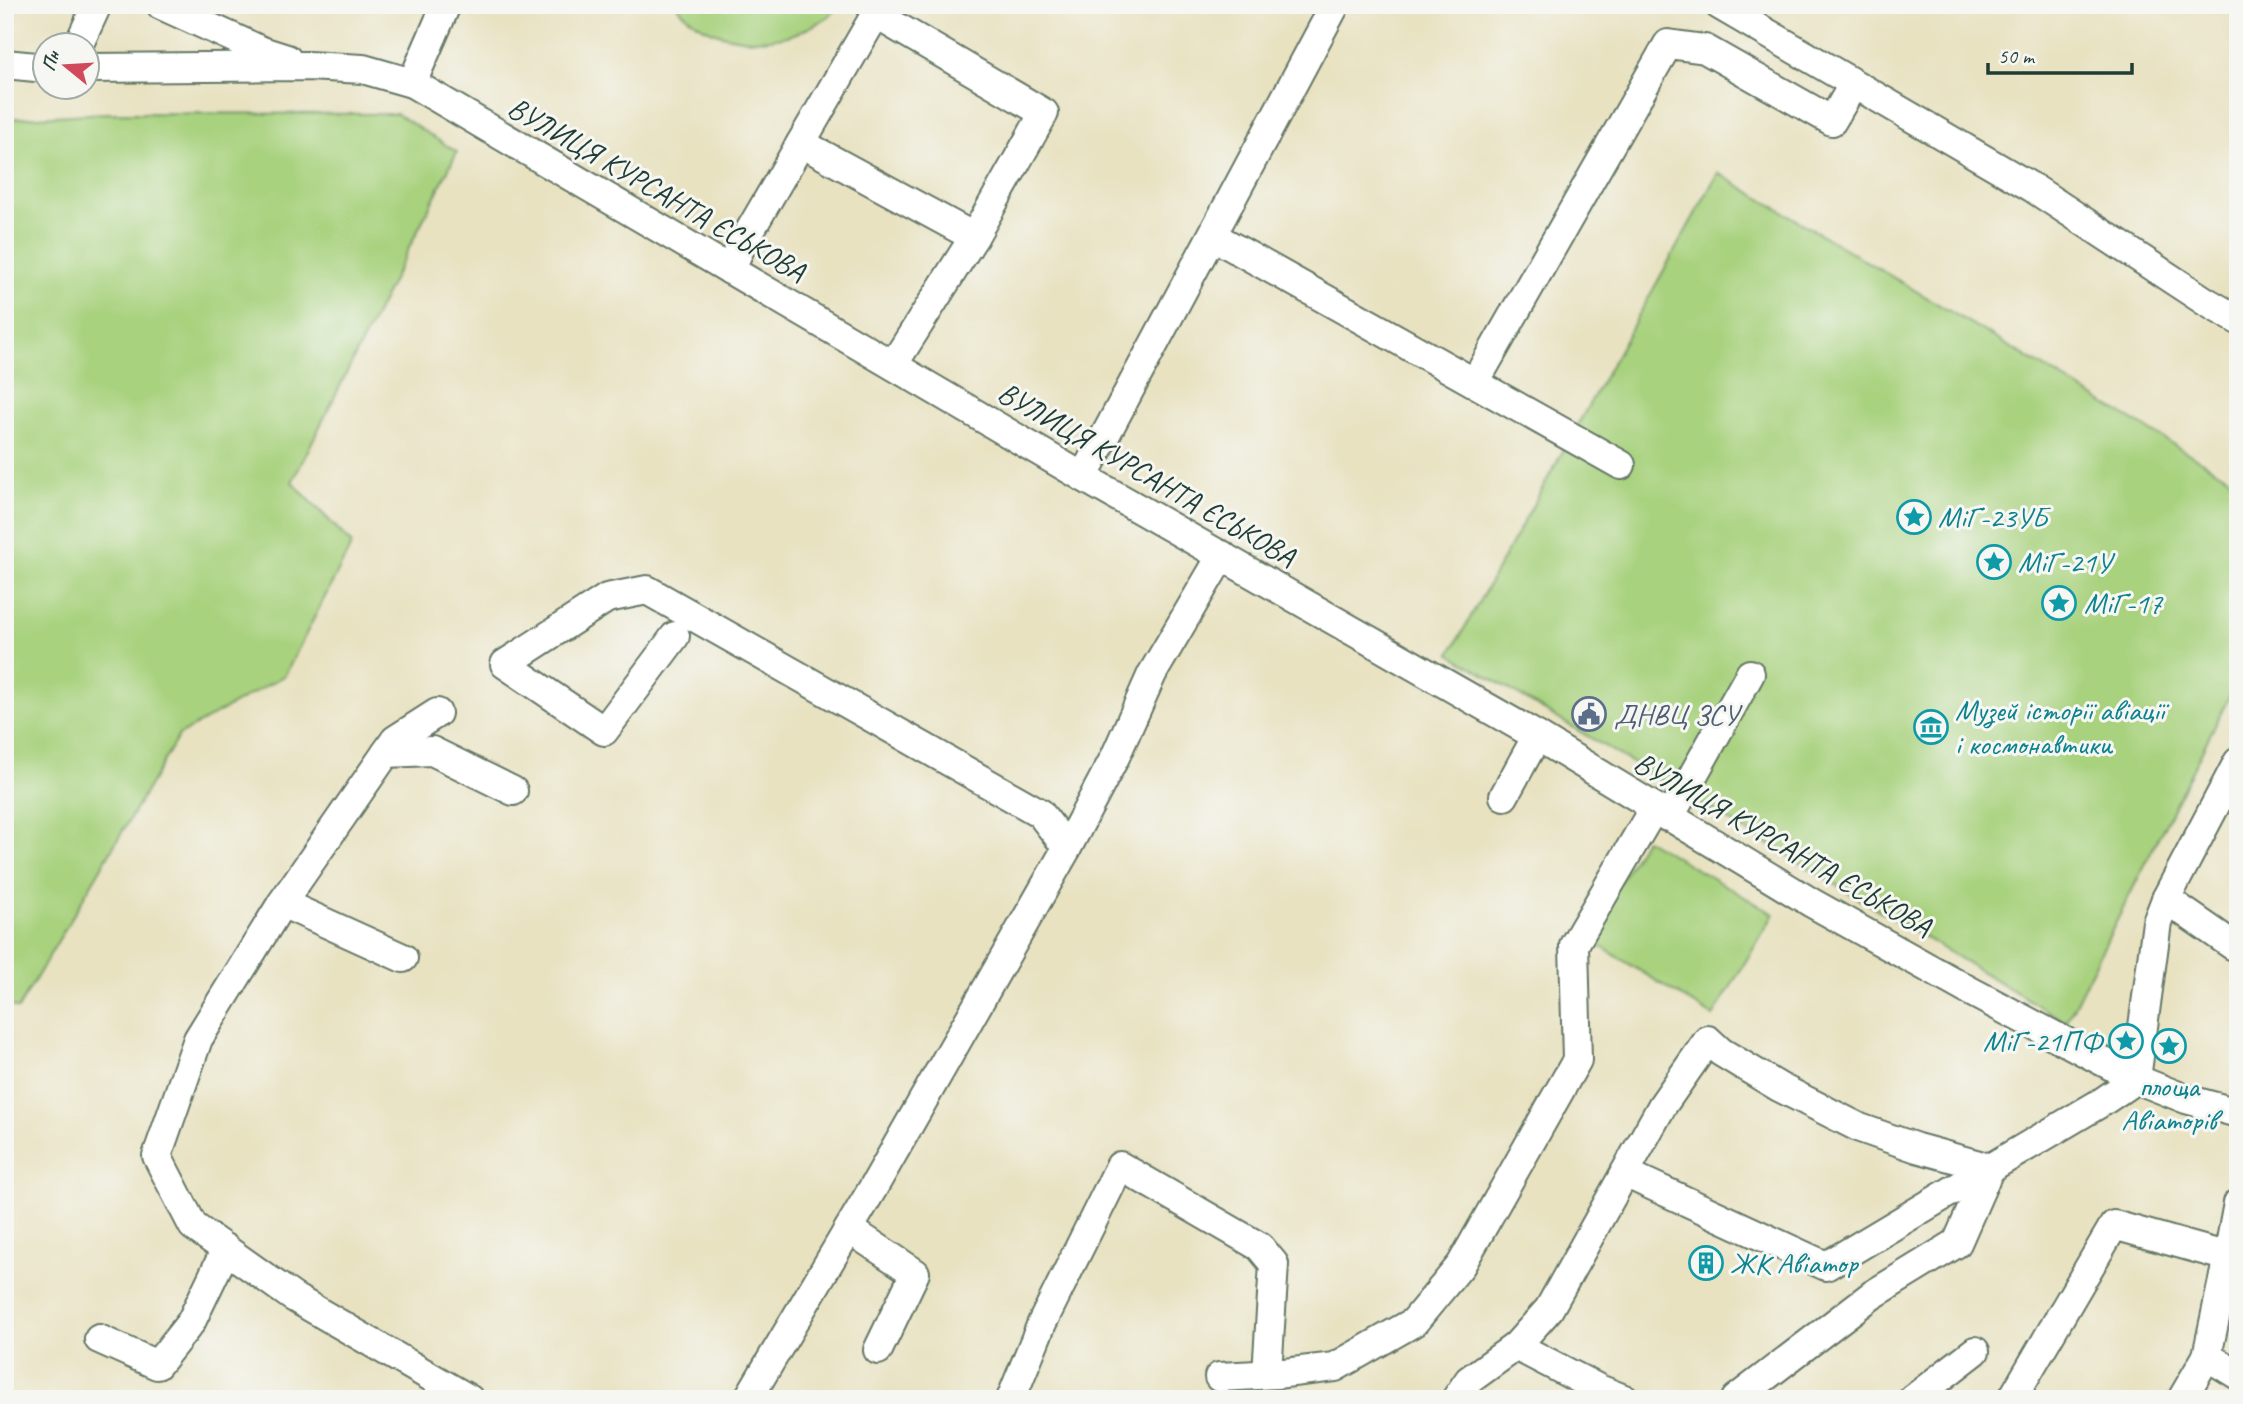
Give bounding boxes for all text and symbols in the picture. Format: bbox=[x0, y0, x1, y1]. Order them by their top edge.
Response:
north arrow bbox=[32, 32, 102, 102]
scale bar bbox=[1988, 32, 2131, 76]
text: 50 m bbox=[1998, 43, 2036, 69]
text: Пн bbox=[36, 46, 66, 74]
street label: ВУЛИЦЯ КУРСАНТА ЄСЬКОВА bbox=[501, 88, 813, 290]
street label: ВУЛИЦЯ КУРСАНТА ЄСЬКОВА bbox=[991, 373, 1303, 575]
place icon: МіГ-23УБ bbox=[1895, 498, 1933, 536]
place label: МіГ-23УБ bbox=[1938, 498, 2051, 536]
place icon: МіГ-21У bbox=[1975, 543, 2013, 581]
place label: МіГ-21У bbox=[2018, 543, 2116, 581]
place icon: МіГ-17 bbox=[2040, 584, 2078, 622]
place label: МіГ-17 bbox=[2084, 584, 2164, 622]
place label: Музей історії авіації і космонавтики bbox=[1955, 691, 2170, 763]
public building icon: ДНВЦ ЗСУ bbox=[1570, 695, 1608, 733]
place label: ДНВЦ ЗСУ bbox=[1614, 695, 1743, 733]
museum icon: Музей історії авіації і космонавтики bbox=[1912, 708, 1950, 746]
street label: ВУЛИЦЯ КУРСАНТА ЄСЬКОВА bbox=[1627, 743, 1939, 945]
place label: МіГ-21ПФ bbox=[1983, 1022, 2105, 1060]
place icon: МіГ-21ПФ bbox=[2107, 1022, 2145, 1060]
place icon: площа Авіаторів bbox=[2150, 1027, 2188, 1065]
place label: площа Авіаторів bbox=[2121, 1067, 2224, 1139]
building icon: ЖК Авіатор bbox=[1687, 1244, 1725, 1282]
place label: ЖК Авіатор bbox=[1730, 1244, 1859, 1282]

